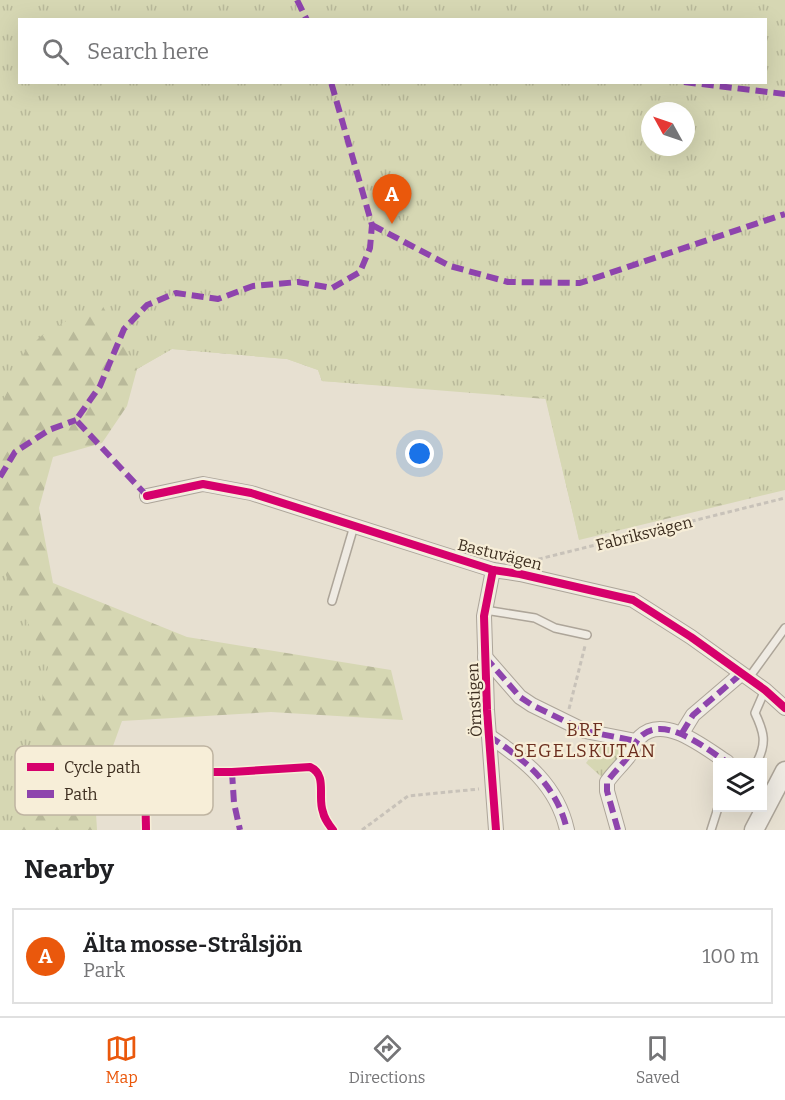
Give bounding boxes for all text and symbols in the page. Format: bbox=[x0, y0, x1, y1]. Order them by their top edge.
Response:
search box bbox=[18, 18, 767, 84]
icon: search bbox=[39, 35, 72, 68]
text: Search here bbox=[87, 38, 209, 65]
north arrow bbox=[641, 102, 695, 156]
pin: A bbox=[372, 174, 412, 224]
your location bbox=[405, 439, 434, 468]
street label: Fabriksvägen bbox=[594, 512, 694, 555]
street label: Bastuvägen bbox=[456, 535, 544, 574]
street label: Örnstigen bbox=[463, 662, 486, 738]
district label: BRF SEGELSKUTAN bbox=[514, 719, 656, 762]
legend bbox=[15, 746, 213, 815]
text: Cycle path bbox=[64, 758, 140, 777]
map controls bbox=[713, 758, 767, 812]
button: layers bbox=[713, 758, 767, 812]
text: Path bbox=[64, 785, 98, 804]
text: Nearby bbox=[24, 854, 114, 885]
text: Älta mosse-Strålsjön bbox=[83, 931, 302, 958]
text: A bbox=[38, 944, 53, 968]
text: 100 m bbox=[702, 944, 759, 968]
text: Park bbox=[83, 958, 125, 982]
tab: Map bbox=[105, 1032, 138, 1087]
tab: Directions bbox=[349, 1032, 426, 1087]
tab: Saved bbox=[636, 1032, 680, 1087]

